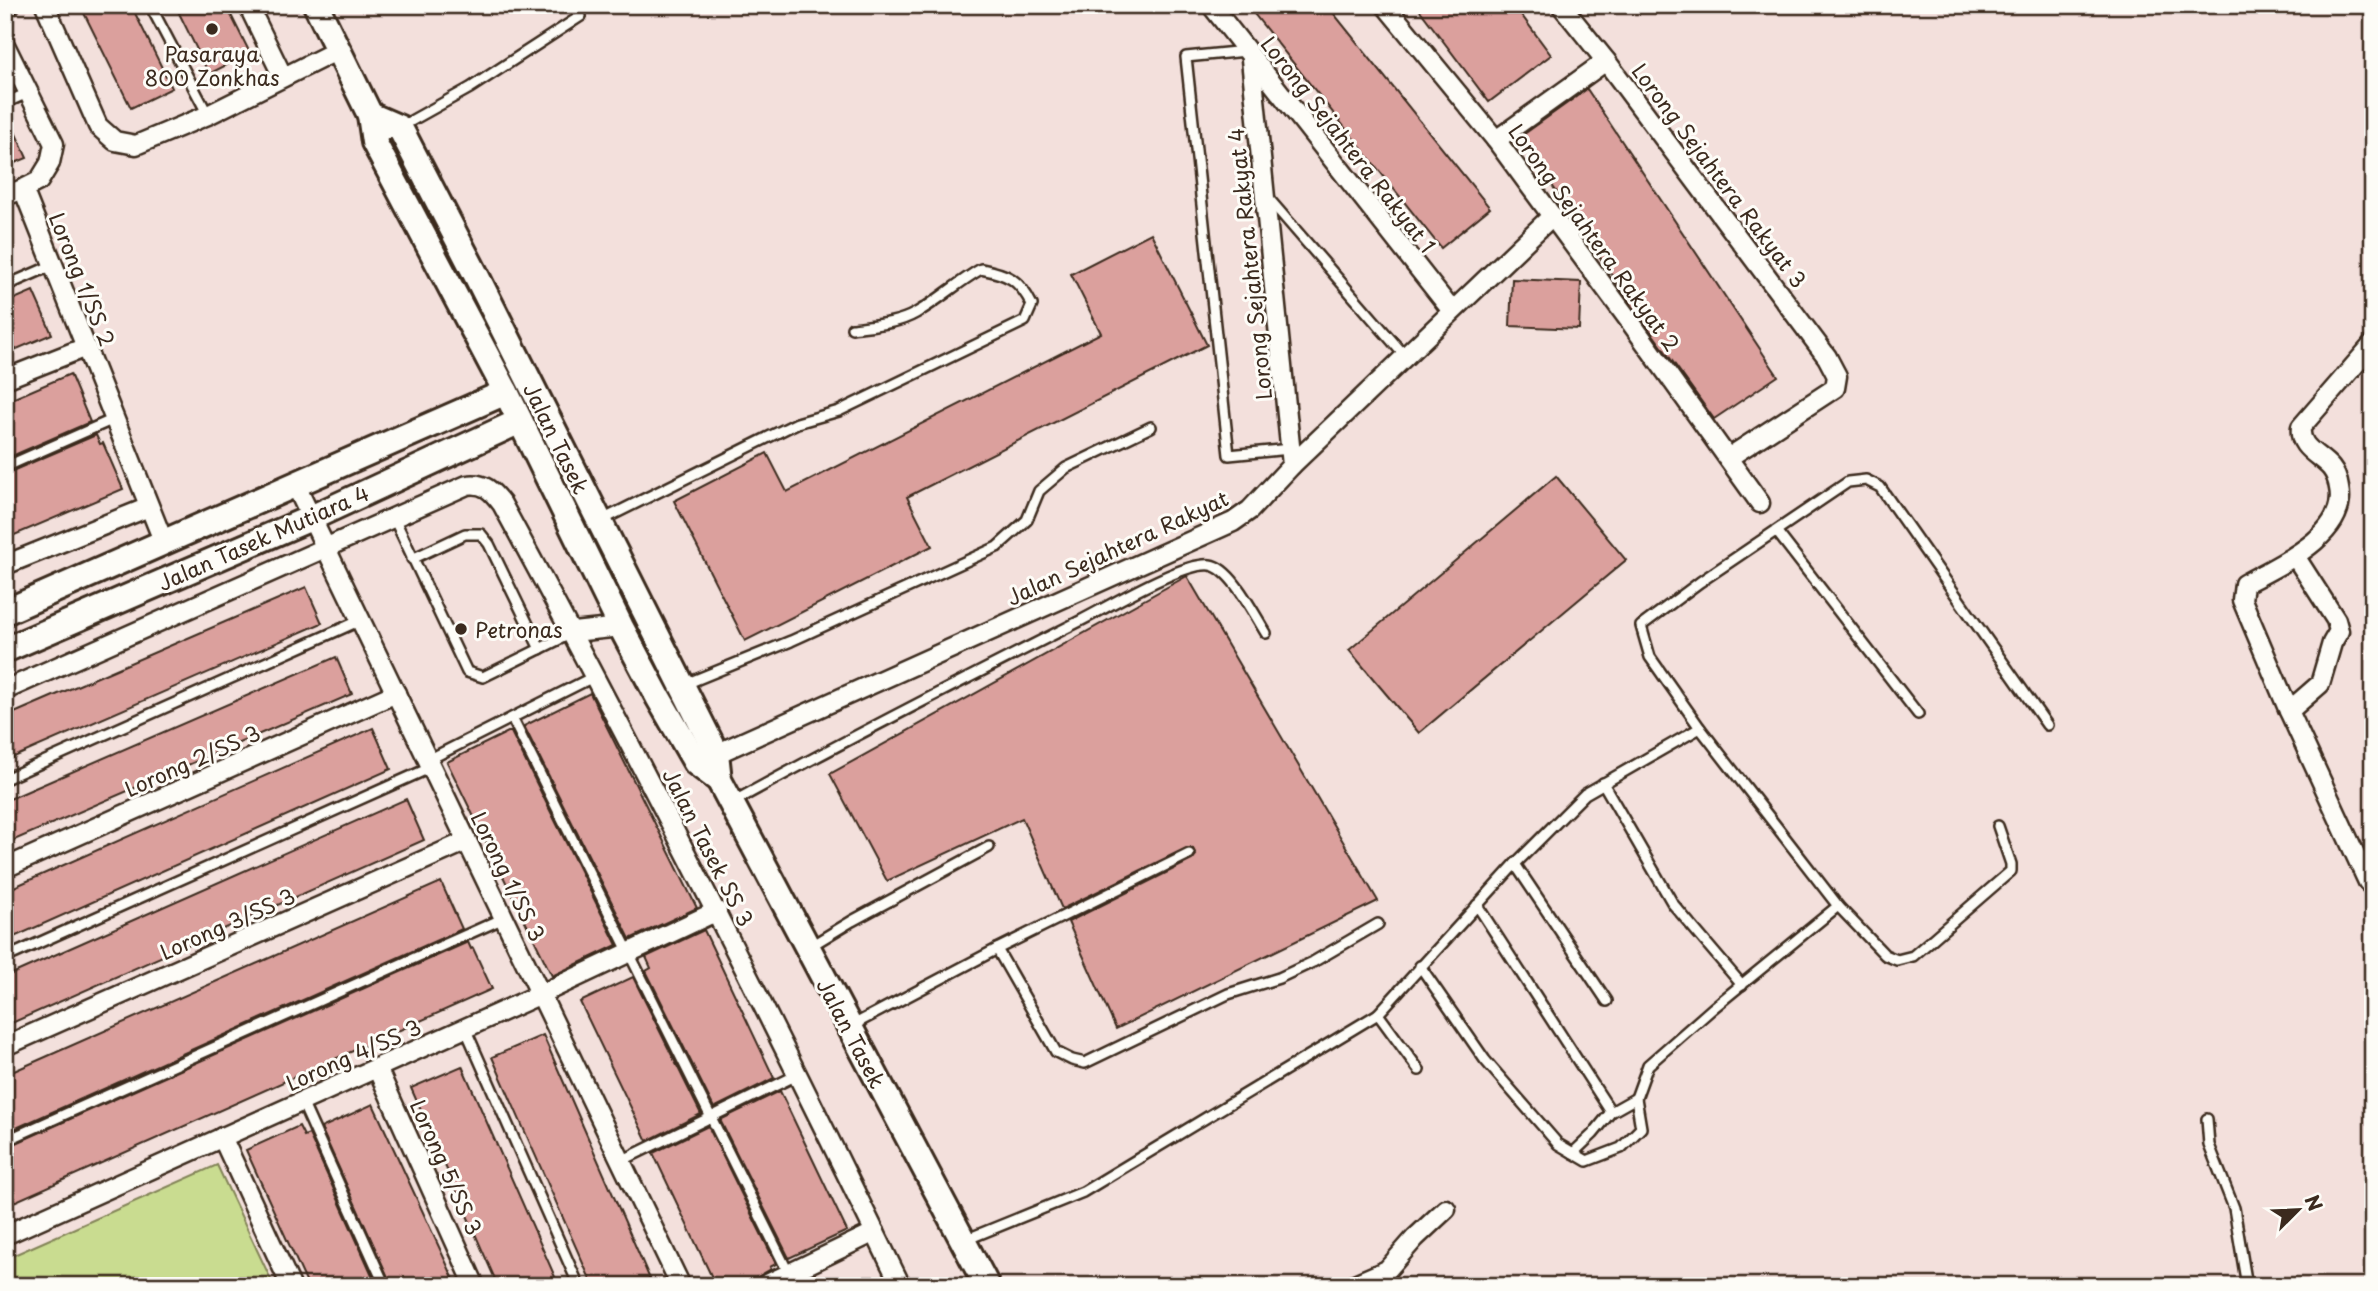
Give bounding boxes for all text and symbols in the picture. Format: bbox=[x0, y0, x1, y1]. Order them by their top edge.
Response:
marker: Pasaraya 800 Zonkhas bbox=[204, 21, 220, 37]
street label: Lorong Sejahtera Rakyat 1 bbox=[1254, 29, 1444, 259]
place label: Pasaraya 800 Zonkhas bbox=[145, 37, 279, 93]
street label: Lorong Sejahtera Rakyat 3 bbox=[1625, 56, 1815, 294]
street label: Lorong Sejahtera Rakyat 2 bbox=[1501, 117, 1689, 357]
street label: Lorong Sejahtera Rakyat 4 bbox=[1219, 126, 1279, 402]
street label: Lorong 1/SS 2 bbox=[42, 207, 124, 351]
street label: Jalan Tasek bbox=[516, 377, 598, 499]
street label: Jalan Tasek Mutiara 4 bbox=[152, 476, 374, 598]
street label: Jalan Sejahtera Rakyat bbox=[1001, 481, 1233, 613]
place label: Petronas bbox=[475, 613, 563, 645]
marker: Petronas bbox=[453, 621, 469, 637]
street label: Lorong 2/SS 3 bbox=[119, 716, 265, 804]
street label: Jalan Tasek SS 3 bbox=[655, 763, 763, 931]
street label: Lorong 1/SS 3 bbox=[464, 806, 554, 946]
street label: Lorong 3/SS 3 bbox=[154, 879, 300, 967]
street label: Jalan Tasek bbox=[810, 972, 894, 1094]
street label: Lorong 4/SS 3 bbox=[280, 1010, 426, 1098]
street label: Lorong 5/SS 3 bbox=[403, 1094, 491, 1240]
north arrow bbox=[2262, 1176, 2332, 1246]
text: N bbox=[2299, 1190, 2330, 1215]

